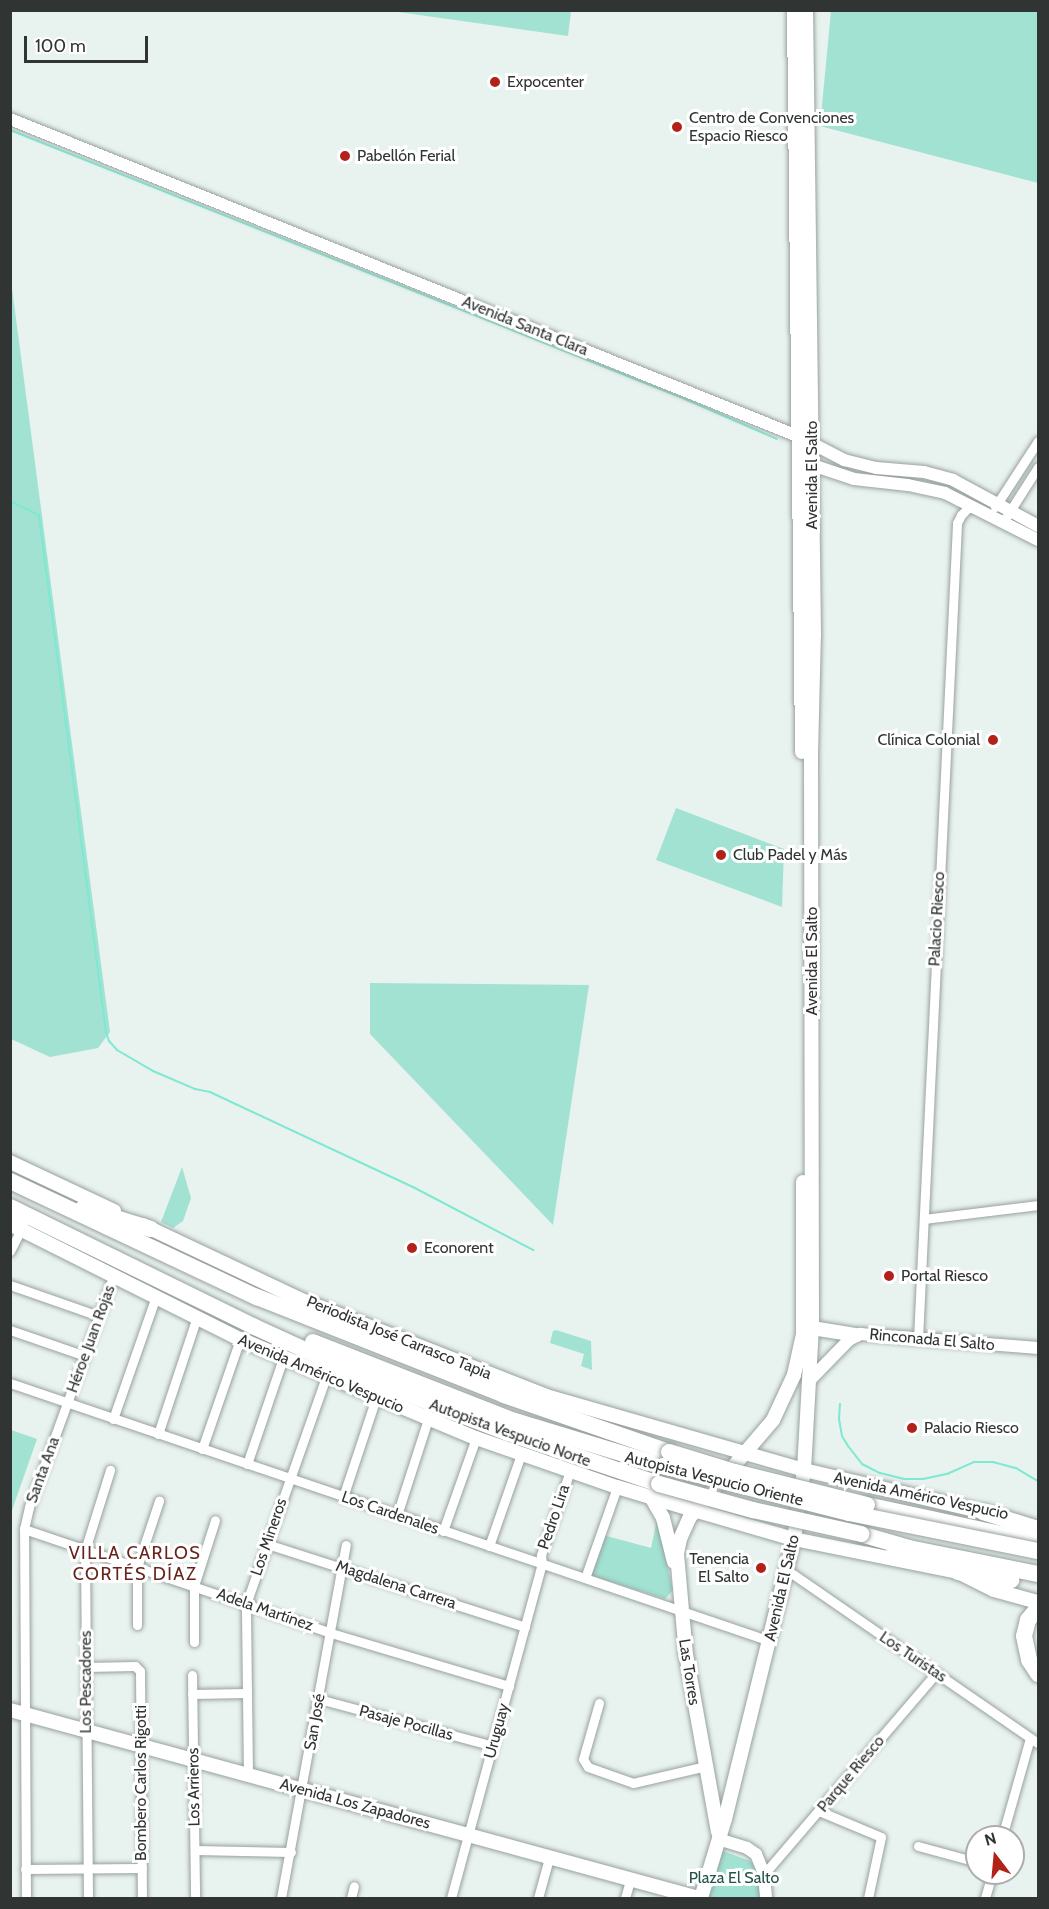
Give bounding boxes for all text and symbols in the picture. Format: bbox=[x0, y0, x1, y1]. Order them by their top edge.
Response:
scale bar bbox=[27, 24, 152, 62]
text: 100 m bbox=[35, 35, 86, 57]
place label: Expocenter bbox=[507, 72, 584, 92]
marker: Expocenter bbox=[488, 75, 502, 89]
place label: Centro de Convenciones Espacio Riesco bbox=[689, 108, 854, 146]
marker: Centro de Convenciones Espacio Riesco bbox=[670, 120, 684, 134]
place label: Pabellón Ferial bbox=[357, 146, 455, 166]
marker: Pabellón Ferial bbox=[338, 149, 352, 163]
street label: Avenida Santa Clara bbox=[459, 292, 591, 360]
street label: Avenida El Salto bbox=[802, 421, 822, 529]
place label: Clínica Colonial bbox=[877, 730, 980, 750]
marker: Clínica Colonial bbox=[984, 731, 1002, 749]
place label: Club Padel y Más bbox=[733, 845, 847, 865]
marker: Club Padel y Más bbox=[714, 848, 728, 862]
street label: Palacio Riesco bbox=[925, 871, 949, 967]
street label: Avenida El Salto bbox=[802, 907, 822, 1015]
place label: Econorent bbox=[424, 1238, 494, 1258]
marker: Econorent bbox=[405, 1241, 419, 1255]
place label: Portal Riesco bbox=[901, 1266, 988, 1286]
marker: Portal Riesco bbox=[882, 1269, 896, 1283]
street label: Héroe Juan Rojas bbox=[63, 1283, 119, 1395]
street label: Periodista José Carrasco Tapia bbox=[304, 1292, 494, 1384]
street label: Rinconada El Salto bbox=[869, 1325, 995, 1355]
street label: Avenida Américo Vespucio bbox=[235, 1330, 407, 1418]
street label: Autopista Vespucio Norte bbox=[427, 1395, 593, 1471]
place label: Palacio Riesco bbox=[924, 1418, 1019, 1438]
marker: Palacio Riesco bbox=[905, 1421, 919, 1435]
street label: Santa Ana bbox=[22, 1434, 64, 1506]
street label: Autopista Vespucio Oriente bbox=[623, 1448, 805, 1510]
street label: Avenida Américo Vespucio bbox=[832, 1468, 1010, 1524]
street label: Pedro Lira bbox=[534, 1482, 574, 1552]
street label: Los Cardenales bbox=[339, 1487, 441, 1539]
street label: Los Mineros bbox=[247, 1496, 291, 1578]
street label: Avenida El Salto bbox=[760, 1533, 804, 1643]
district label: VILLA CARLOS CORTÉS DÍAZ bbox=[69, 1543, 201, 1586]
place label: Tenencia El Salto bbox=[689, 1549, 749, 1587]
street label: Magdalena Carrera bbox=[333, 1556, 459, 1614]
marker: Tenencia El Salto bbox=[754, 1561, 768, 1575]
street label: Adela Martínez bbox=[214, 1584, 316, 1636]
street label: Los Turistas bbox=[876, 1627, 950, 1687]
street label: Los Pescadores bbox=[76, 1631, 96, 1733]
street label: Las Torres bbox=[674, 1638, 704, 1706]
street label: San José bbox=[301, 1692, 329, 1752]
street label: Pasaje Pocillas bbox=[357, 1701, 455, 1745]
street label: Uruguay bbox=[480, 1701, 514, 1761]
street label: Bombero Carlos Rigotti bbox=[131, 1705, 151, 1861]
street label: Parque Riesco bbox=[813, 1732, 889, 1816]
street label: Los Arrieros bbox=[184, 1747, 204, 1827]
street label: Avenida Los Zapadores bbox=[278, 1775, 432, 1833]
north arrow bbox=[965, 1825, 1025, 1885]
text: N bbox=[982, 1828, 999, 1850]
park label: Plaza El Salto bbox=[689, 1868, 779, 1888]

